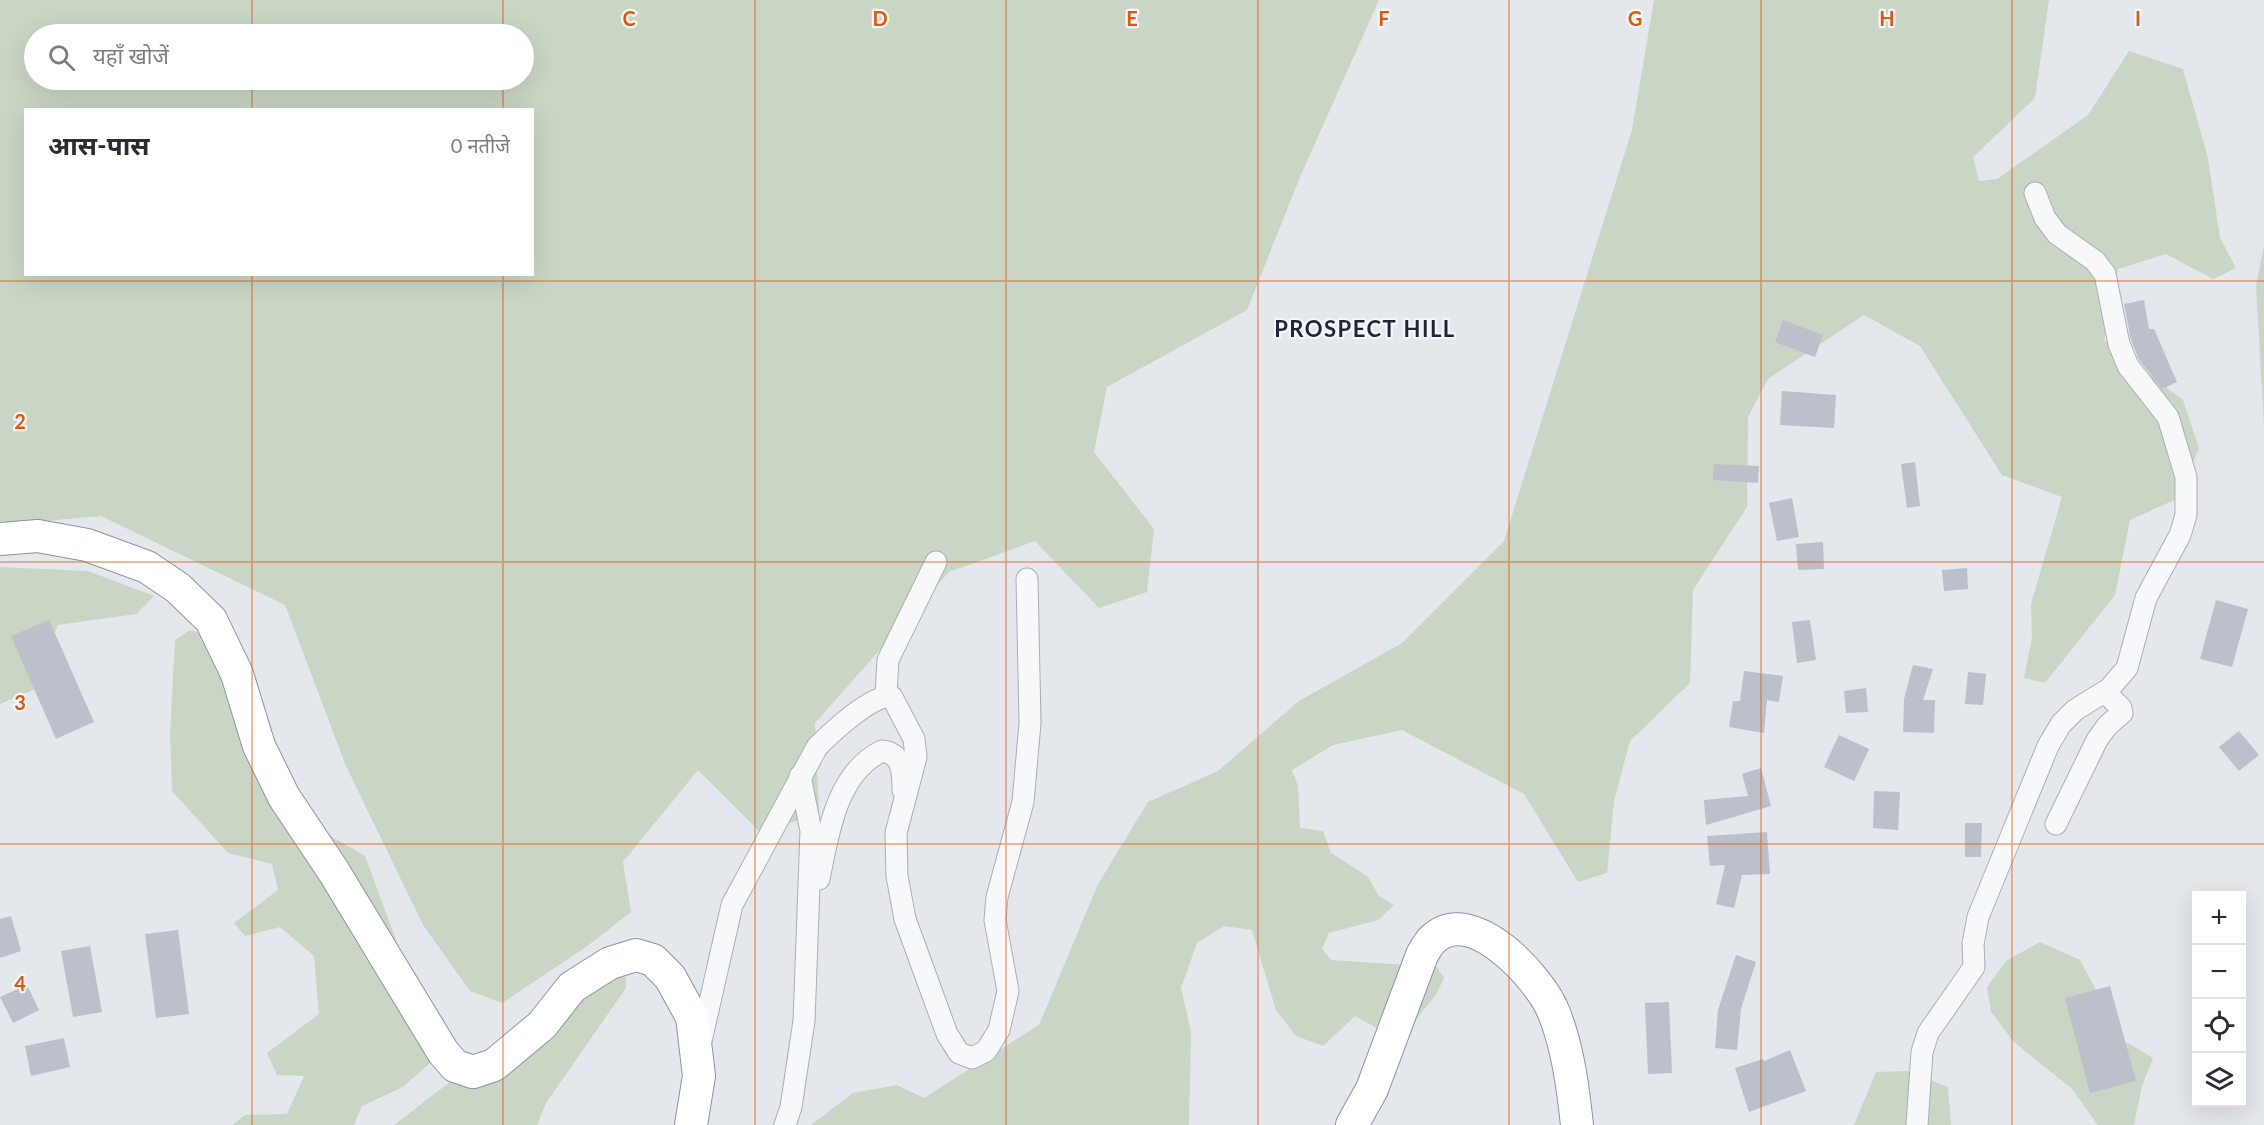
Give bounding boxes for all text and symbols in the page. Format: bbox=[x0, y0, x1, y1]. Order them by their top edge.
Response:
text: C bbox=[622, 6, 636, 30]
text: D bbox=[872, 6, 888, 30]
text: E bbox=[1126, 6, 1138, 30]
text: F bbox=[1378, 6, 1390, 30]
text: G bbox=[1628, 6, 1642, 30]
text: H bbox=[1879, 6, 1895, 30]
text: I bbox=[2135, 6, 2141, 30]
search box bbox=[24, 24, 534, 90]
icon: search bbox=[45, 41, 78, 74]
text: यहाँ खोजें bbox=[93, 42, 169, 69]
text: आस-पास bbox=[48, 129, 150, 161]
text: 0 नतीजे bbox=[451, 133, 510, 157]
district label: PROSPECT HILL bbox=[1274, 315, 1456, 342]
text: 2 bbox=[14, 409, 26, 433]
text: 3 bbox=[14, 690, 26, 714]
map controls bbox=[2192, 891, 2246, 1107]
button: + bbox=[2192, 891, 2246, 945]
button: − bbox=[2192, 945, 2246, 999]
text: 4 bbox=[14, 971, 26, 995]
button: locate bbox=[2192, 999, 2246, 1053]
button: layers bbox=[2192, 1053, 2246, 1107]

